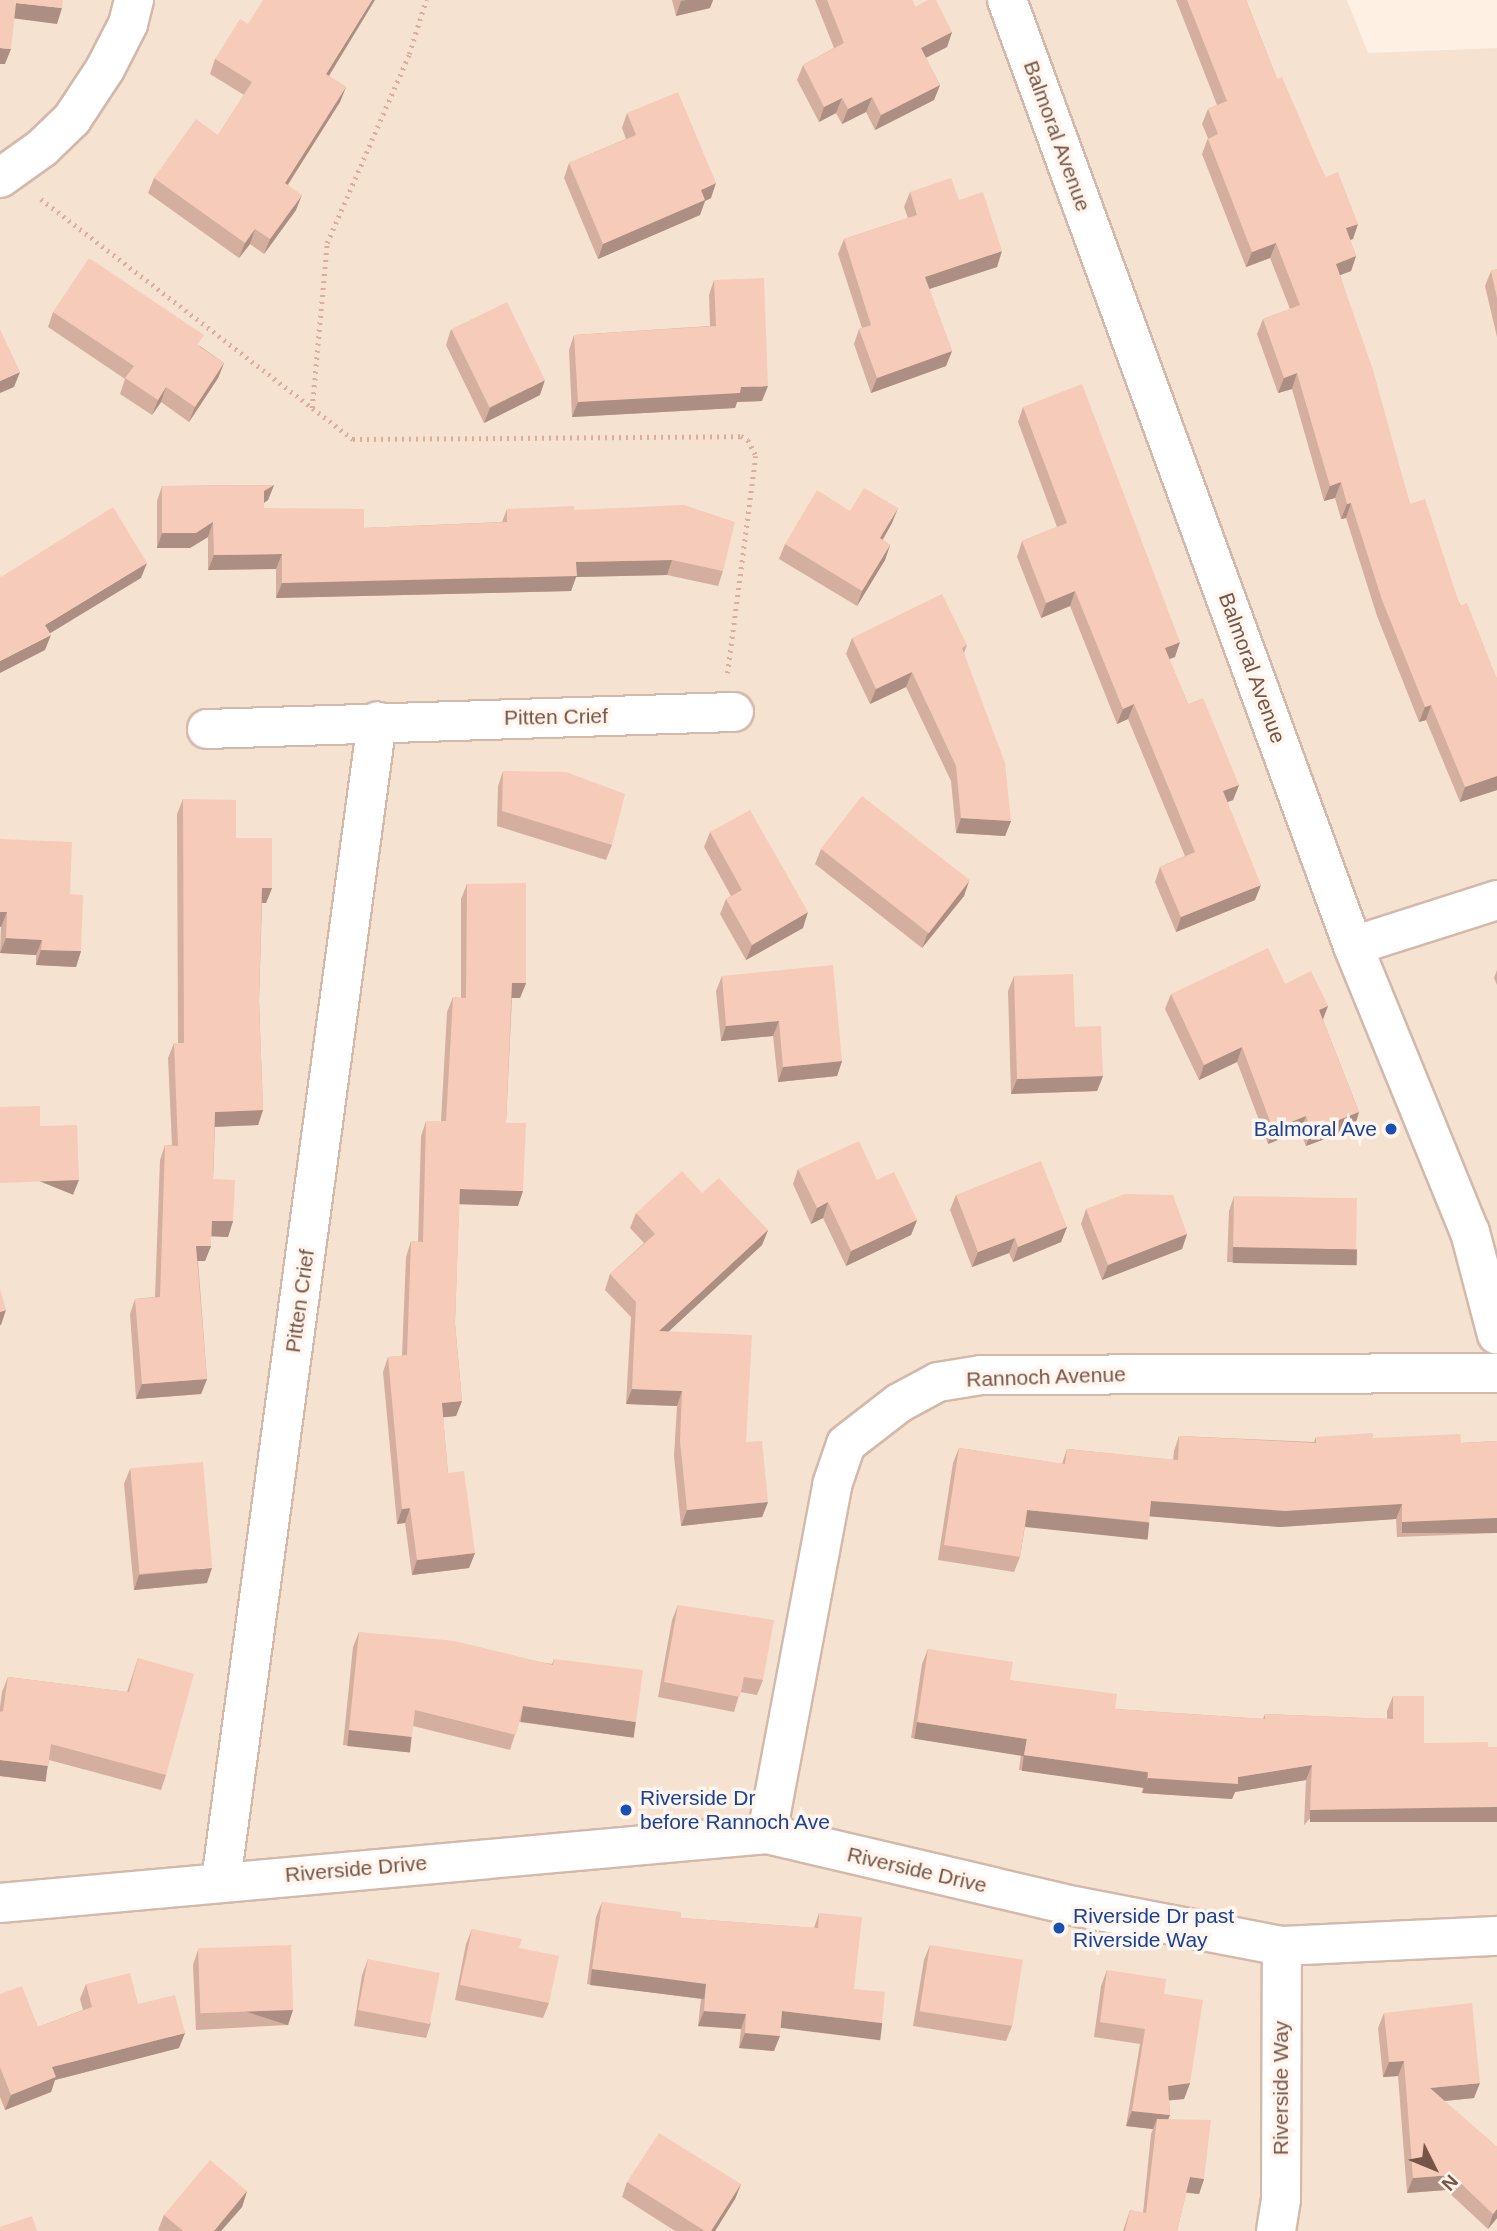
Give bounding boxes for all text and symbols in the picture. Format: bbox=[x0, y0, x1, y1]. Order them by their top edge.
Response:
street label: Balmoral Avenue bbox=[1018, 57, 1096, 215]
street label: Balmoral Avenue bbox=[1213, 589, 1291, 747]
street label: Pitten Crief bbox=[504, 703, 608, 731]
place label: Balmoral Ave bbox=[1252, 1116, 1377, 1142]
marker: Balmoral Ave bbox=[1383, 1121, 1399, 1137]
street label: Pitten Crief bbox=[280, 1248, 320, 1354]
street label: Rannoch Avenue bbox=[965, 1362, 1127, 1392]
place label: Riverside Dr before Rannoch Ave bbox=[640, 1785, 831, 1835]
marker: Riverside Dr before Rannoch Ave bbox=[618, 1802, 634, 1818]
street label: Riverside Drive bbox=[845, 1842, 989, 1898]
street label: Riverside Drive bbox=[284, 1850, 428, 1888]
place label: Riverside Dr past Riverside Way bbox=[1073, 1903, 1234, 1953]
marker: Riverside Dr past Riverside Way bbox=[1051, 1920, 1067, 1936]
street label: Riverside Way bbox=[1268, 2021, 1294, 2155]
north arrow bbox=[1399, 2133, 1469, 2203]
text: N bbox=[1437, 2170, 1462, 2195]

